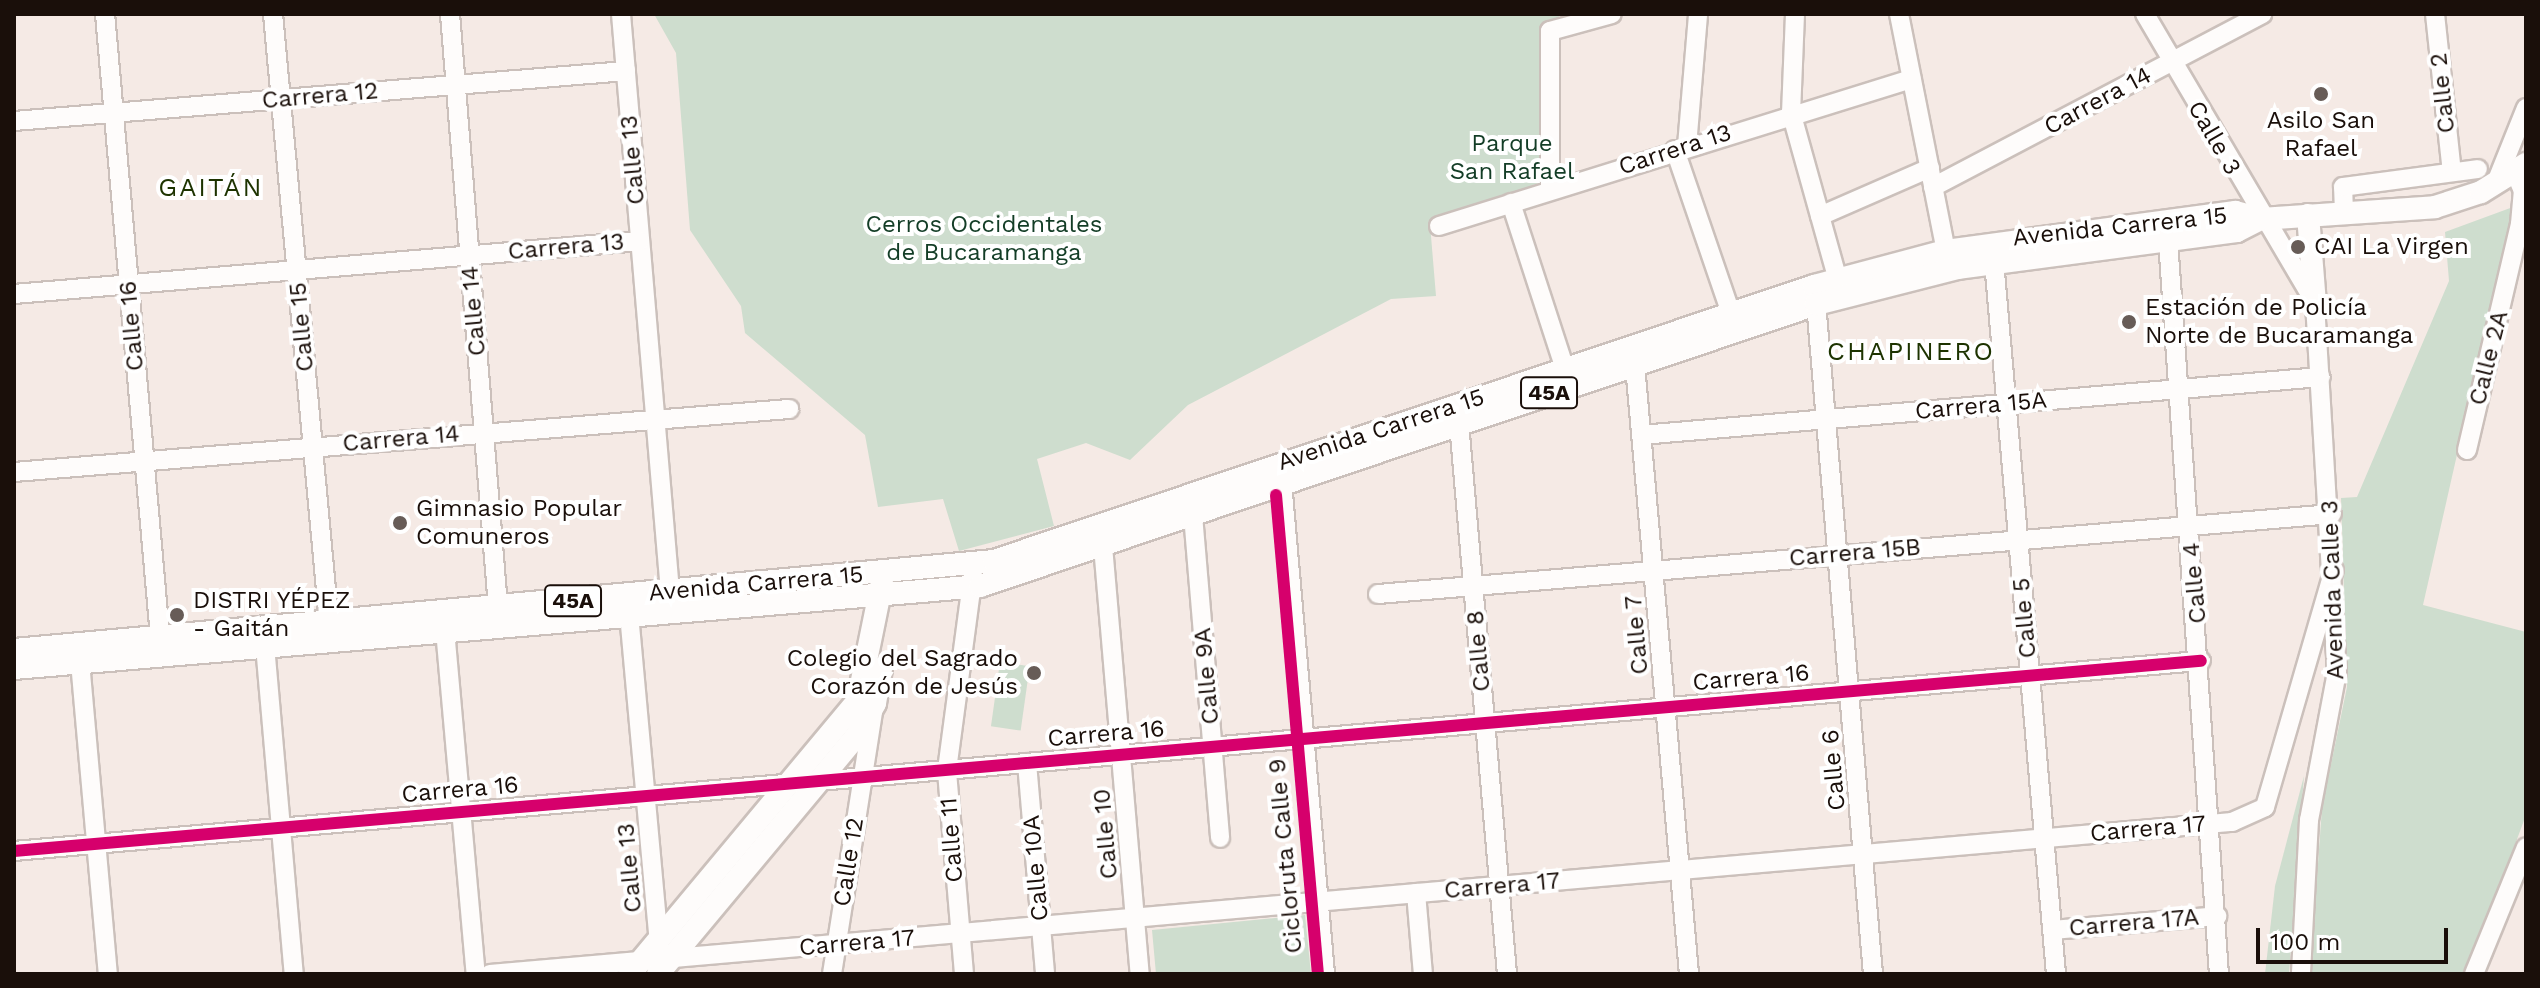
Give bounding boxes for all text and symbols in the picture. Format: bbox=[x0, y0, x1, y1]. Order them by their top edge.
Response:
street label: Calle 2 bbox=[2424, 51, 2462, 135]
street label: Carrera 14 bbox=[2039, 61, 2157, 141]
street label: Carrera 12 bbox=[260, 77, 380, 115]
marker: Asilo San Rafael bbox=[2312, 85, 2330, 103]
street label: Calle 3 bbox=[2181, 96, 2247, 180]
place label: Asilo San Rafael bbox=[2267, 107, 2375, 163]
street label: Calle 13 bbox=[615, 114, 651, 206]
street label: Carrera 13 bbox=[1615, 118, 1735, 182]
park label: Parque San Rafael bbox=[1450, 130, 1574, 186]
district label: GAITÁN bbox=[158, 172, 264, 204]
street label: Avenida Carrera 15 bbox=[2011, 201, 2229, 253]
park label: Cerros Occidentales de Bucaramanga bbox=[865, 211, 1103, 267]
street label: Carrera 13 bbox=[506, 228, 626, 266]
place label: CAI La Virgen bbox=[2314, 233, 2470, 261]
marker: CAI La Virgen bbox=[2289, 238, 2307, 256]
street label: Calle 14 bbox=[456, 265, 492, 357]
street label: Calle 16 bbox=[114, 280, 150, 372]
street label: Calle 15 bbox=[284, 281, 320, 373]
place label: Estación de Policía Norte de Bucaramanga bbox=[2145, 294, 2413, 350]
street label: Calle 2A bbox=[2463, 308, 2515, 408]
marker: Estación de Policía Norte de Bucaramanga bbox=[2120, 313, 2138, 331]
district label: CHAPINERO bbox=[1827, 336, 1995, 368]
road number: 45A bbox=[1519, 375, 1579, 411]
street label: Avenida Carrera 15 bbox=[1273, 383, 1489, 477]
street label: Carrera 15A bbox=[1913, 386, 2049, 426]
street label: Carrera 14 bbox=[341, 419, 461, 459]
place label: Gimnasio Popular Comuneros bbox=[416, 495, 622, 551]
street label: Avenida Calle 3 bbox=[2315, 499, 2351, 681]
marker: Gimnasio Popular Comuneros bbox=[391, 514, 409, 532]
street label: Carrera 15B bbox=[1787, 533, 1923, 573]
street label: Calle 4 bbox=[2177, 541, 2213, 625]
street label: Avenida Carrera 15 bbox=[647, 560, 865, 608]
street label: Calle 5 bbox=[2007, 577, 2043, 659]
road number: 45A bbox=[543, 583, 603, 619]
place label: DISTRI YÉPEZ - Gaitán bbox=[193, 587, 351, 643]
street label: Calle 7 bbox=[1619, 594, 1655, 676]
marker: DISTRI YÉPEZ - Gaitán bbox=[168, 606, 186, 624]
street label: Calle 8 bbox=[1461, 609, 1497, 693]
street label: Calle 9A bbox=[1188, 626, 1226, 726]
place label: Colegio del Sagrado Corazón de Jesús bbox=[786, 645, 1018, 701]
street label: Carrera 16 bbox=[1691, 659, 1811, 697]
marker: Colegio del Sagrado Corazón de Jesús bbox=[1025, 664, 1043, 682]
street label: Carrera 16 bbox=[1046, 715, 1166, 753]
street label: Calle 6 bbox=[1816, 728, 1852, 812]
street label: Cicloruta Calle 9 bbox=[1263, 757, 1309, 955]
street label: Carrera 16 bbox=[400, 771, 520, 809]
street label: Calle 10 bbox=[1088, 787, 1124, 881]
street label: Calle 11 bbox=[935, 796, 969, 884]
street label: Carrera 17 bbox=[2088, 810, 2208, 848]
street label: Calle 10A bbox=[1017, 814, 1055, 922]
street label: Calle 12 bbox=[828, 815, 870, 909]
street label: Calle 13 bbox=[612, 822, 648, 914]
street label: Carrera 17 bbox=[1442, 867, 1562, 905]
street label: Carrera 17A bbox=[2067, 903, 2201, 943]
scale bar bbox=[2260, 912, 2452, 962]
street label: Carrera 17 bbox=[797, 924, 917, 962]
text: 100 m bbox=[2270, 928, 2340, 956]

